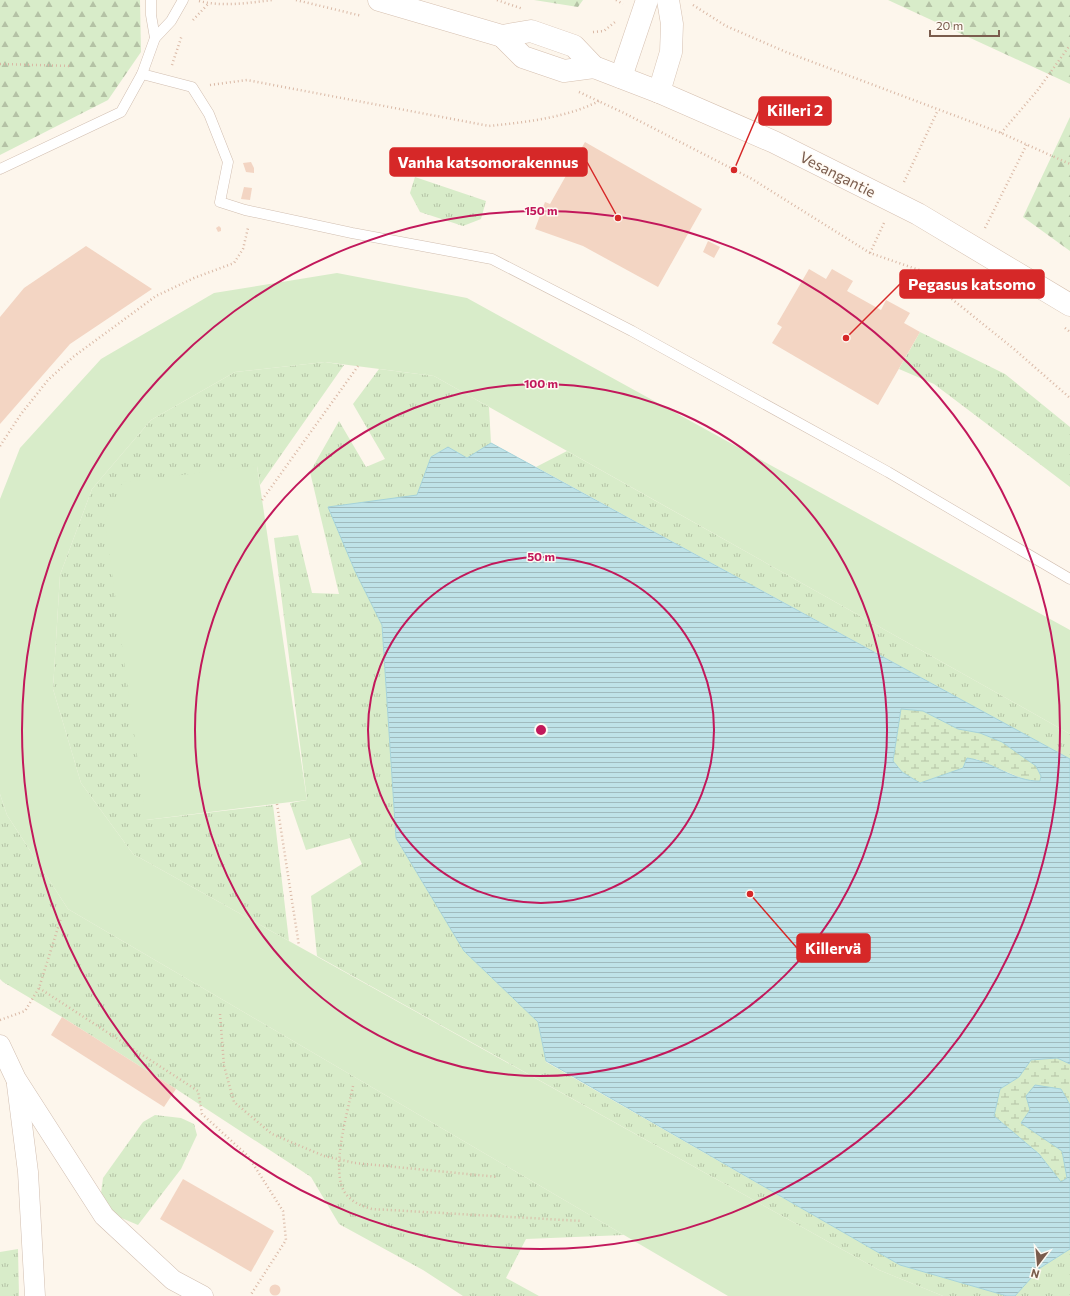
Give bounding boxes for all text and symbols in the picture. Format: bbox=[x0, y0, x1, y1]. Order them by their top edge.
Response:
scale bar bbox=[930, 12, 999, 38]
text: 20 m bbox=[936, 18, 963, 32]
callout: Killeri 2 bbox=[759, 97, 831, 125]
text: Killeri 2 bbox=[767, 100, 823, 119]
street label: Vesangantie bbox=[797, 147, 879, 201]
callout: Vanha katsomorakennus bbox=[390, 148, 587, 176]
text: Vanha katsomorakennus bbox=[398, 152, 578, 171]
text: 150 m bbox=[524, 203, 558, 217]
callout: Pegasus katsomo bbox=[900, 270, 1044, 298]
text: Pegasus katsomo bbox=[908, 274, 1036, 293]
text: 100 m bbox=[524, 376, 558, 390]
text: 50 m bbox=[527, 549, 555, 563]
centre of rings bbox=[534, 723, 548, 737]
callout: Killervä bbox=[797, 934, 870, 962]
text: Killervä bbox=[805, 938, 861, 957]
north arrow bbox=[1018, 1244, 1058, 1284]
text: N bbox=[1029, 1267, 1041, 1281]

